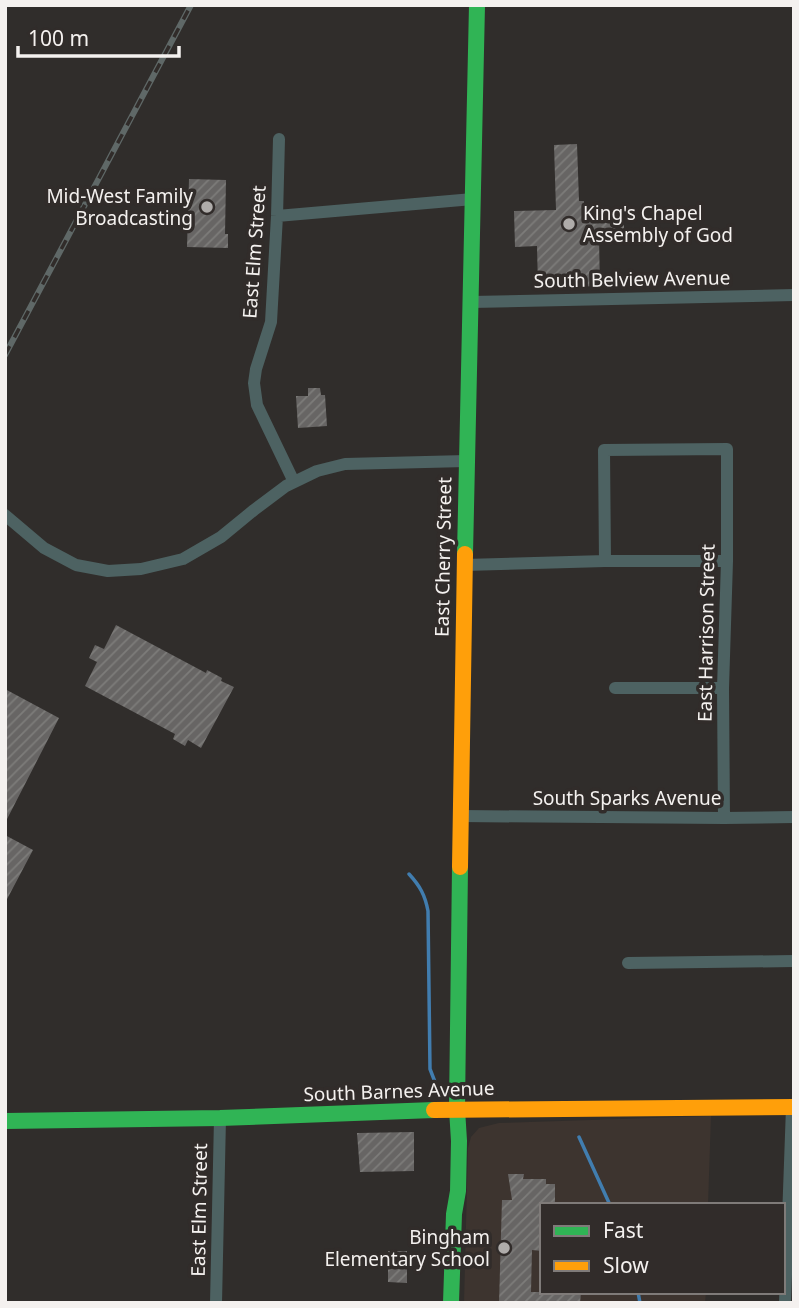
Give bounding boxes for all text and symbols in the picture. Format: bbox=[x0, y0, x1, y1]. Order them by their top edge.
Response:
scale bar bbox=[18, 14, 178, 58]
text: 100 m bbox=[28, 24, 89, 52]
place label: Mid-West Family Broadcasting bbox=[46, 183, 193, 231]
street label: East Elm Street bbox=[236, 184, 272, 319]
marker: Mid-West Family Broadcasting bbox=[199, 199, 215, 215]
place label: King's Chapel Assembly of God bbox=[583, 200, 733, 248]
marker: King's Chapel Assembly of God bbox=[561, 216, 577, 232]
street label: South Belview Avenue bbox=[533, 264, 731, 294]
street label: East Cherry Street bbox=[429, 477, 457, 637]
street label: East Harrison Street bbox=[691, 544, 721, 722]
street label: South Sparks Avenue bbox=[533, 785, 721, 811]
street label: South Barnes Avenue bbox=[303, 1075, 495, 1107]
street label: East Elm Street bbox=[185, 1143, 213, 1277]
legend bbox=[540, 1203, 785, 1294]
text: Fast bbox=[603, 1216, 644, 1244]
place label: Bingham Elementary School bbox=[324, 1224, 490, 1272]
marker: Bingham Elementary School bbox=[496, 1240, 512, 1256]
text: Slow bbox=[603, 1251, 649, 1279]

